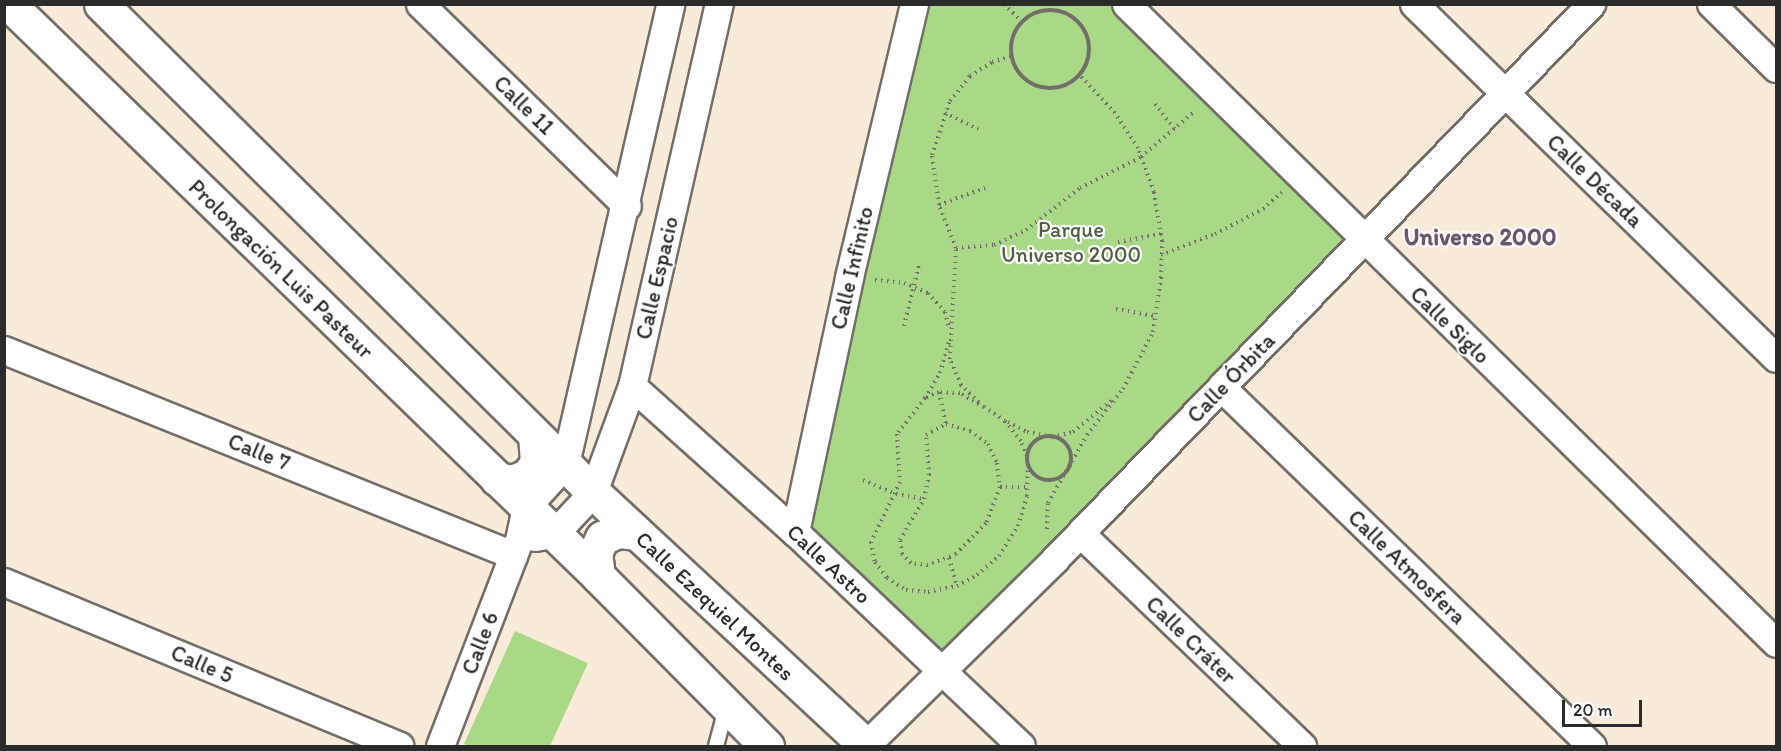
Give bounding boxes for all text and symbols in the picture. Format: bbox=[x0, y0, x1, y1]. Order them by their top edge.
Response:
street label: Calle 11 bbox=[488, 70, 560, 140]
street label: Calle Década bbox=[1542, 129, 1648, 233]
street label: Prolongación Luis Pasteur bbox=[183, 174, 379, 364]
street label: Calle Infinito bbox=[825, 204, 879, 332]
street label: Calle Espacio bbox=[630, 214, 684, 342]
park label: Parque Universo 2000 bbox=[1001, 216, 1141, 268]
district label: Universo 2000 bbox=[1404, 223, 1556, 251]
street label: Calle Siglo bbox=[1405, 281, 1495, 369]
street label: Calle Órbita bbox=[1182, 328, 1280, 428]
street label: Calle 7 bbox=[224, 428, 294, 476]
street label: Calle Atmosfera bbox=[1343, 504, 1471, 630]
street label: Calle Astro bbox=[781, 518, 877, 610]
street label: Calle Ezequiel Montes bbox=[631, 526, 799, 686]
street label: Calle Cráter bbox=[1140, 591, 1242, 689]
street label: Calle 6 bbox=[456, 608, 504, 678]
street label: Calle 5 bbox=[167, 639, 237, 689]
scale bar bbox=[1565, 688, 1644, 726]
text: 20 m bbox=[1573, 699, 1613, 721]

